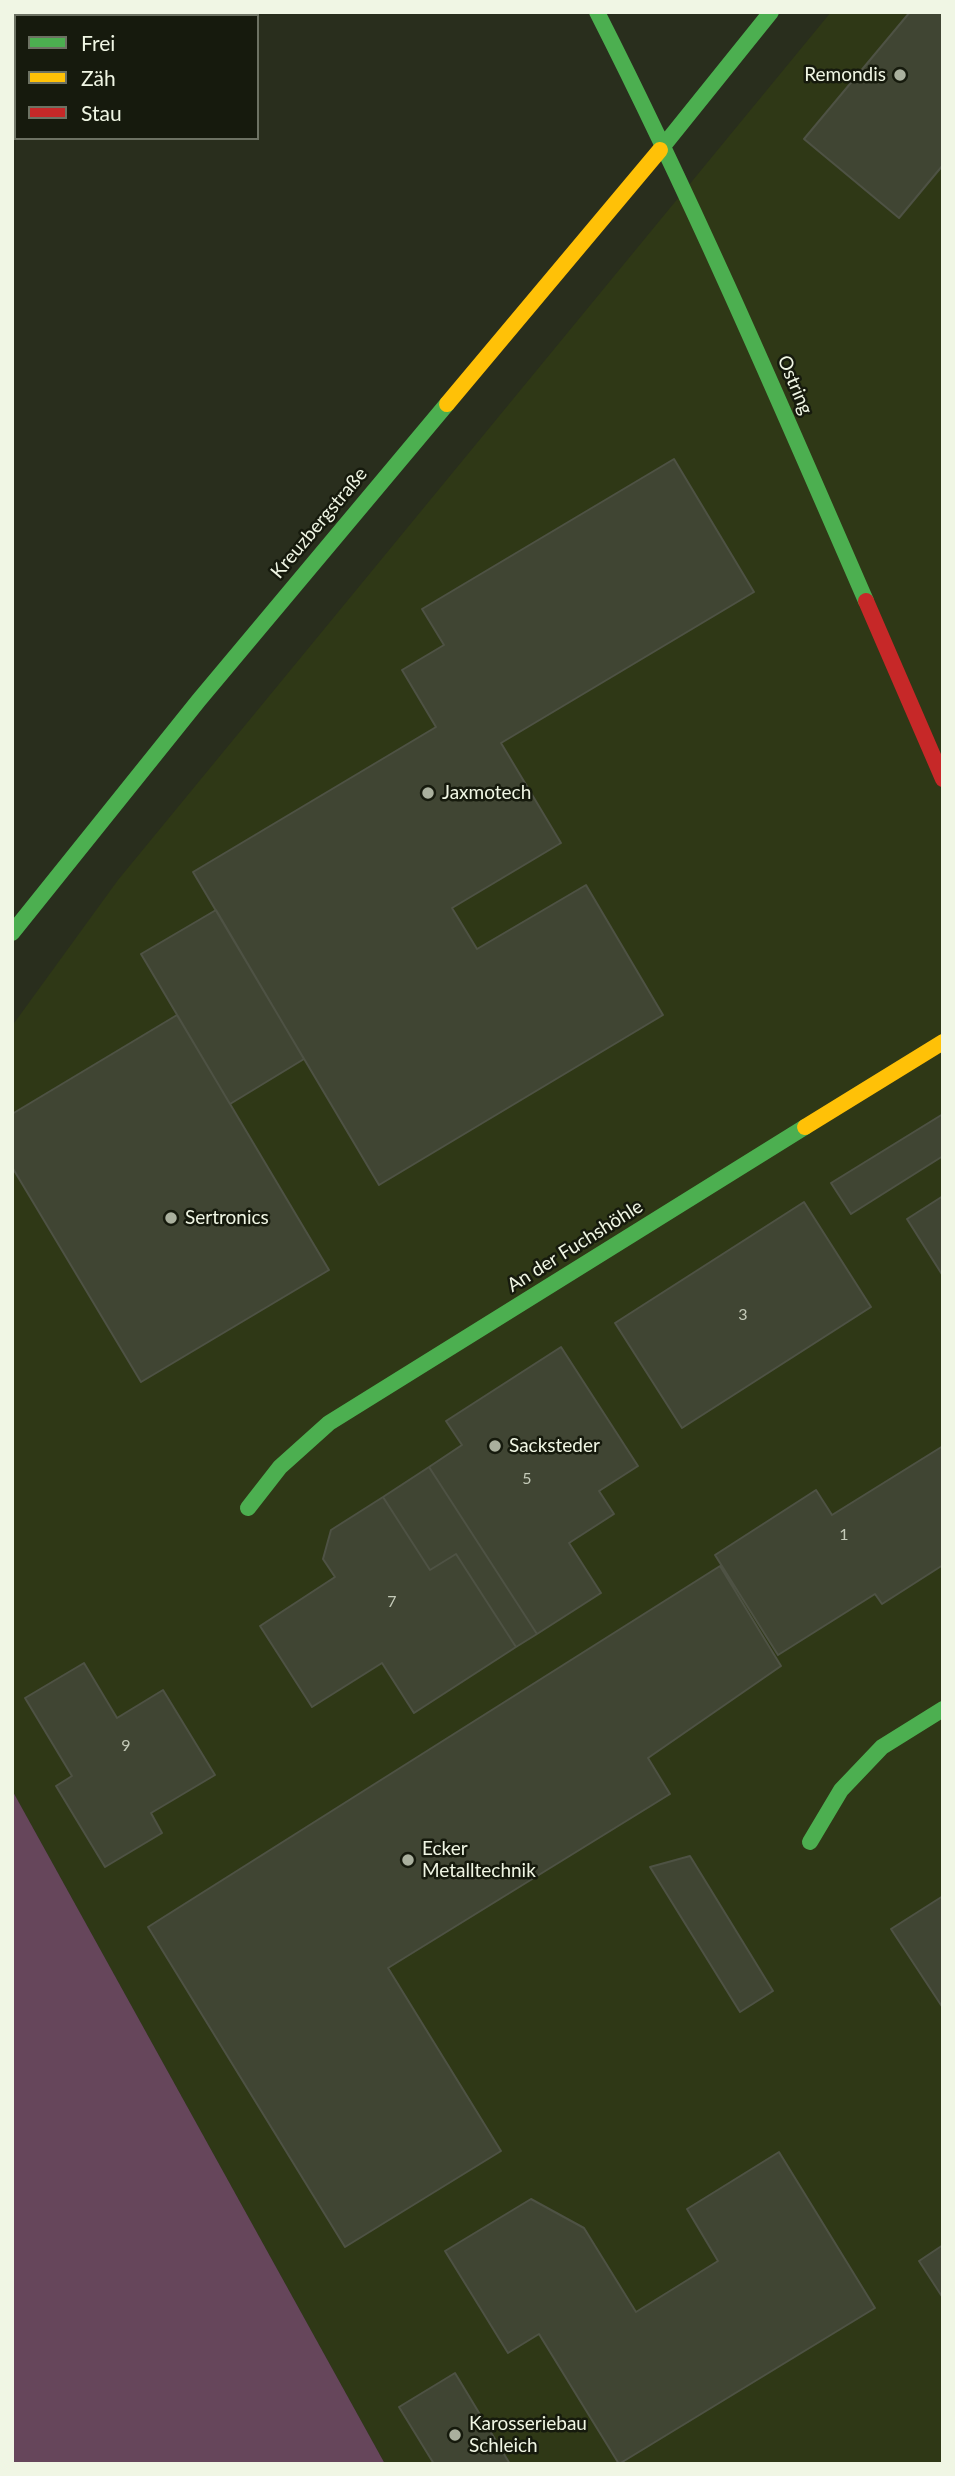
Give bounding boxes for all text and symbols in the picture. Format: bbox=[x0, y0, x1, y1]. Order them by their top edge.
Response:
legend bbox=[14, 14, 259, 140]
text: Frei bbox=[81, 30, 115, 55]
place label: Remondis bbox=[804, 64, 886, 86]
text: Zäh bbox=[81, 65, 116, 90]
marker: Remondis bbox=[892, 67, 908, 83]
text: Stau bbox=[81, 100, 122, 125]
street label: Ostring bbox=[772, 352, 818, 418]
street label: Kreuzbergstraße bbox=[266, 463, 372, 583]
place label: Jaxmotech bbox=[442, 782, 531, 804]
marker: Jaxmotech bbox=[420, 785, 436, 801]
street label: An der Fuchshöhle bbox=[503, 1195, 647, 1297]
place label: Sertronics bbox=[185, 1207, 269, 1229]
marker: Sertronics bbox=[163, 1210, 179, 1226]
house number: 3 bbox=[738, 1305, 748, 1325]
place label: Sacksteder bbox=[509, 1435, 600, 1457]
marker: Sacksteder bbox=[487, 1438, 503, 1454]
house number: 5 bbox=[522, 1469, 532, 1489]
house number: 1 bbox=[839, 1525, 849, 1545]
house number: 7 bbox=[387, 1592, 397, 1612]
house number: 9 bbox=[121, 1736, 131, 1756]
place label: Ecker Metalltechnik bbox=[422, 1838, 536, 1882]
marker: Ecker Metalltechnik bbox=[400, 1852, 416, 1868]
place label: Karosseriebau Schleich bbox=[469, 2413, 587, 2457]
marker: Karosseriebau Schleich bbox=[447, 2427, 463, 2443]

